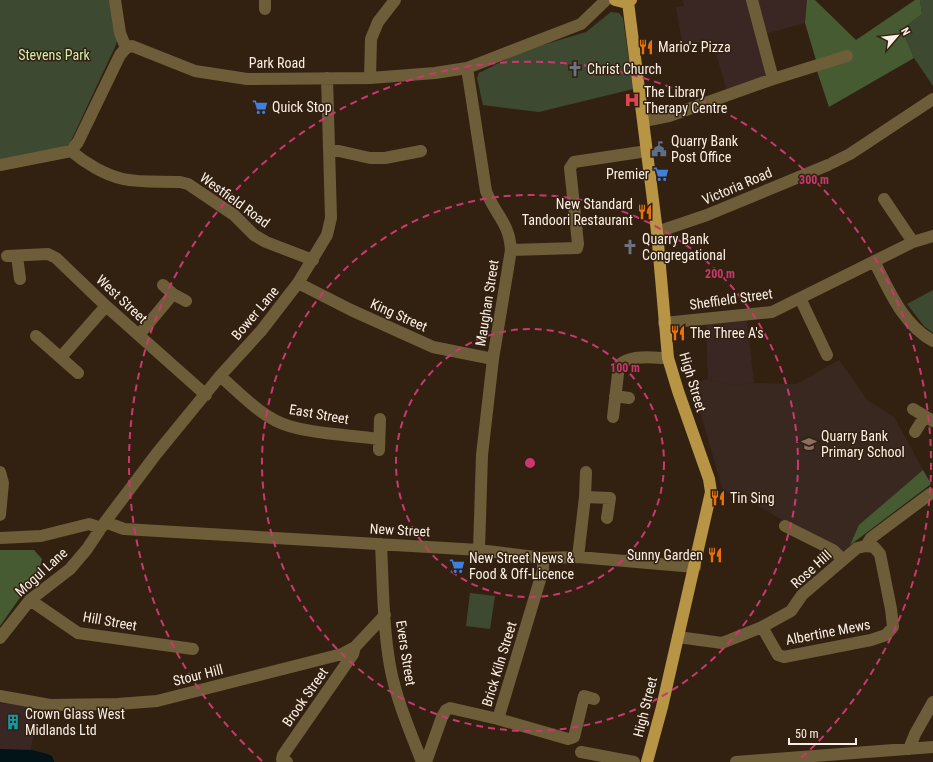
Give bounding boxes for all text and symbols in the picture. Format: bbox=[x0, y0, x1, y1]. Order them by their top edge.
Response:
north arrow bbox=[877, 16, 917, 56]
text: N bbox=[898, 26, 913, 38]
restaurant icon: Mario'z Pizza bbox=[637, 38, 655, 56]
place label: Mario'z Pizza bbox=[658, 39, 731, 55]
park label: Stevens Park bbox=[18, 47, 91, 63]
street label: Park Road bbox=[249, 55, 305, 71]
church icon: Christ Church bbox=[566, 60, 584, 78]
place label: Christ Church bbox=[587, 61, 662, 77]
place label: The Library Therapy Centre bbox=[644, 84, 728, 116]
hospital icon: The Library Therapy Centre bbox=[623, 91, 641, 109]
supermarket icon: Quick Stop bbox=[251, 98, 269, 116]
place label: Quick Stop bbox=[272, 99, 332, 115]
place label: Quarry Bank Post Office bbox=[671, 133, 739, 165]
public building icon: Quarry Bank Post Office bbox=[650, 140, 668, 158]
street label: Victoria Road bbox=[700, 164, 774, 208]
supermarket icon: Premier bbox=[652, 165, 670, 183]
place label: Premier bbox=[606, 166, 649, 182]
street label: Westfield Road bbox=[197, 169, 273, 231]
text: 300 m bbox=[799, 173, 829, 187]
place label: New Standard Tandoori Restaurant bbox=[522, 196, 633, 228]
restaurant icon: New Standard Tandoori Restaurant bbox=[636, 203, 654, 221]
place label: Quarry Bank Congregational bbox=[642, 231, 726, 263]
church icon: Quarry Bank Congregational bbox=[621, 238, 639, 256]
street label: Maughan Street bbox=[472, 259, 502, 347]
text: 200 m bbox=[705, 267, 735, 281]
street label: West Street bbox=[93, 271, 151, 327]
street label: Bower Lane bbox=[228, 283, 282, 343]
street label: Sheffield Street bbox=[688, 285, 774, 313]
street label: King Street bbox=[368, 295, 430, 335]
restaurant icon: The Three A's bbox=[669, 324, 687, 342]
place label: The Three A's bbox=[690, 325, 764, 341]
street label: High Street bbox=[676, 350, 710, 414]
text: 100 m bbox=[610, 361, 640, 375]
street label: East Street bbox=[288, 401, 350, 427]
place label: Quarry Bank Primary School bbox=[821, 428, 905, 460]
school or university icon: Quarry Bank Primary School bbox=[800, 435, 818, 453]
centre of rings bbox=[523, 456, 537, 470]
restaurant icon: Tin Sing bbox=[709, 489, 727, 507]
place label: Tin Sing bbox=[730, 490, 775, 506]
street label: New Street bbox=[369, 520, 431, 540]
street label: Mogul Lane bbox=[12, 544, 71, 599]
restaurant icon: Sunny Garden bbox=[706, 546, 724, 564]
place label: Sunny Garden bbox=[627, 547, 703, 563]
street label: Rose Hill bbox=[787, 547, 835, 591]
place label: New Street News & Food & Off-Licence bbox=[469, 550, 575, 582]
supermarket icon: New Street News & Food & Off-Licence bbox=[448, 557, 466, 575]
street label: Hill Street bbox=[82, 608, 138, 634]
street label: Albertine Mews bbox=[784, 616, 872, 648]
street label: Evers Street bbox=[393, 619, 419, 687]
street label: Brick Kiln Street bbox=[478, 620, 520, 708]
street label: Stour Hill bbox=[171, 661, 225, 689]
street label: Brook Street bbox=[279, 664, 331, 730]
street label: High Street bbox=[630, 675, 660, 739]
place label: Crown Glass West Midlands Ltd bbox=[25, 706, 125, 738]
building icon: Crown Glass West Midlands Ltd bbox=[4, 713, 22, 731]
scale bar bbox=[789, 720, 856, 746]
text: 50 m bbox=[795, 727, 819, 741]

